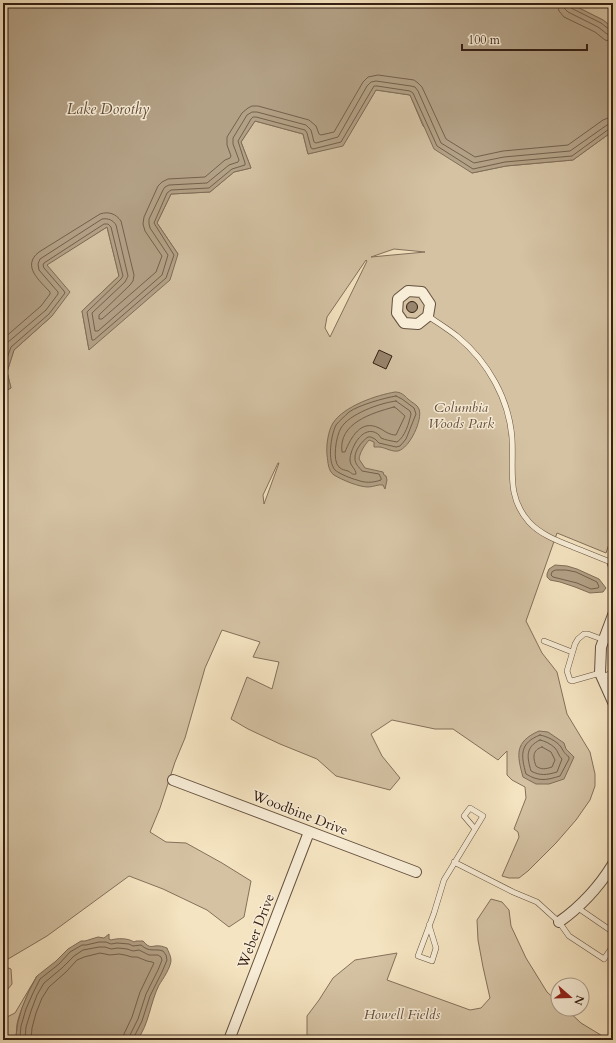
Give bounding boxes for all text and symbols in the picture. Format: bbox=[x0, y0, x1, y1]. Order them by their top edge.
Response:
scale bar bbox=[462, 26, 587, 52]
text: 100 m bbox=[468, 32, 501, 48]
water label: Lake Dorothy bbox=[67, 99, 150, 119]
park label: Columbia Woods Park bbox=[428, 398, 494, 433]
street label: Woodbine Drive bbox=[248, 786, 351, 840]
street label: Weber Drive bbox=[233, 891, 279, 972]
north arrow bbox=[550, 977, 590, 1017]
text: N bbox=[570, 993, 588, 1008]
park label: Howell Fields bbox=[364, 1005, 440, 1024]

